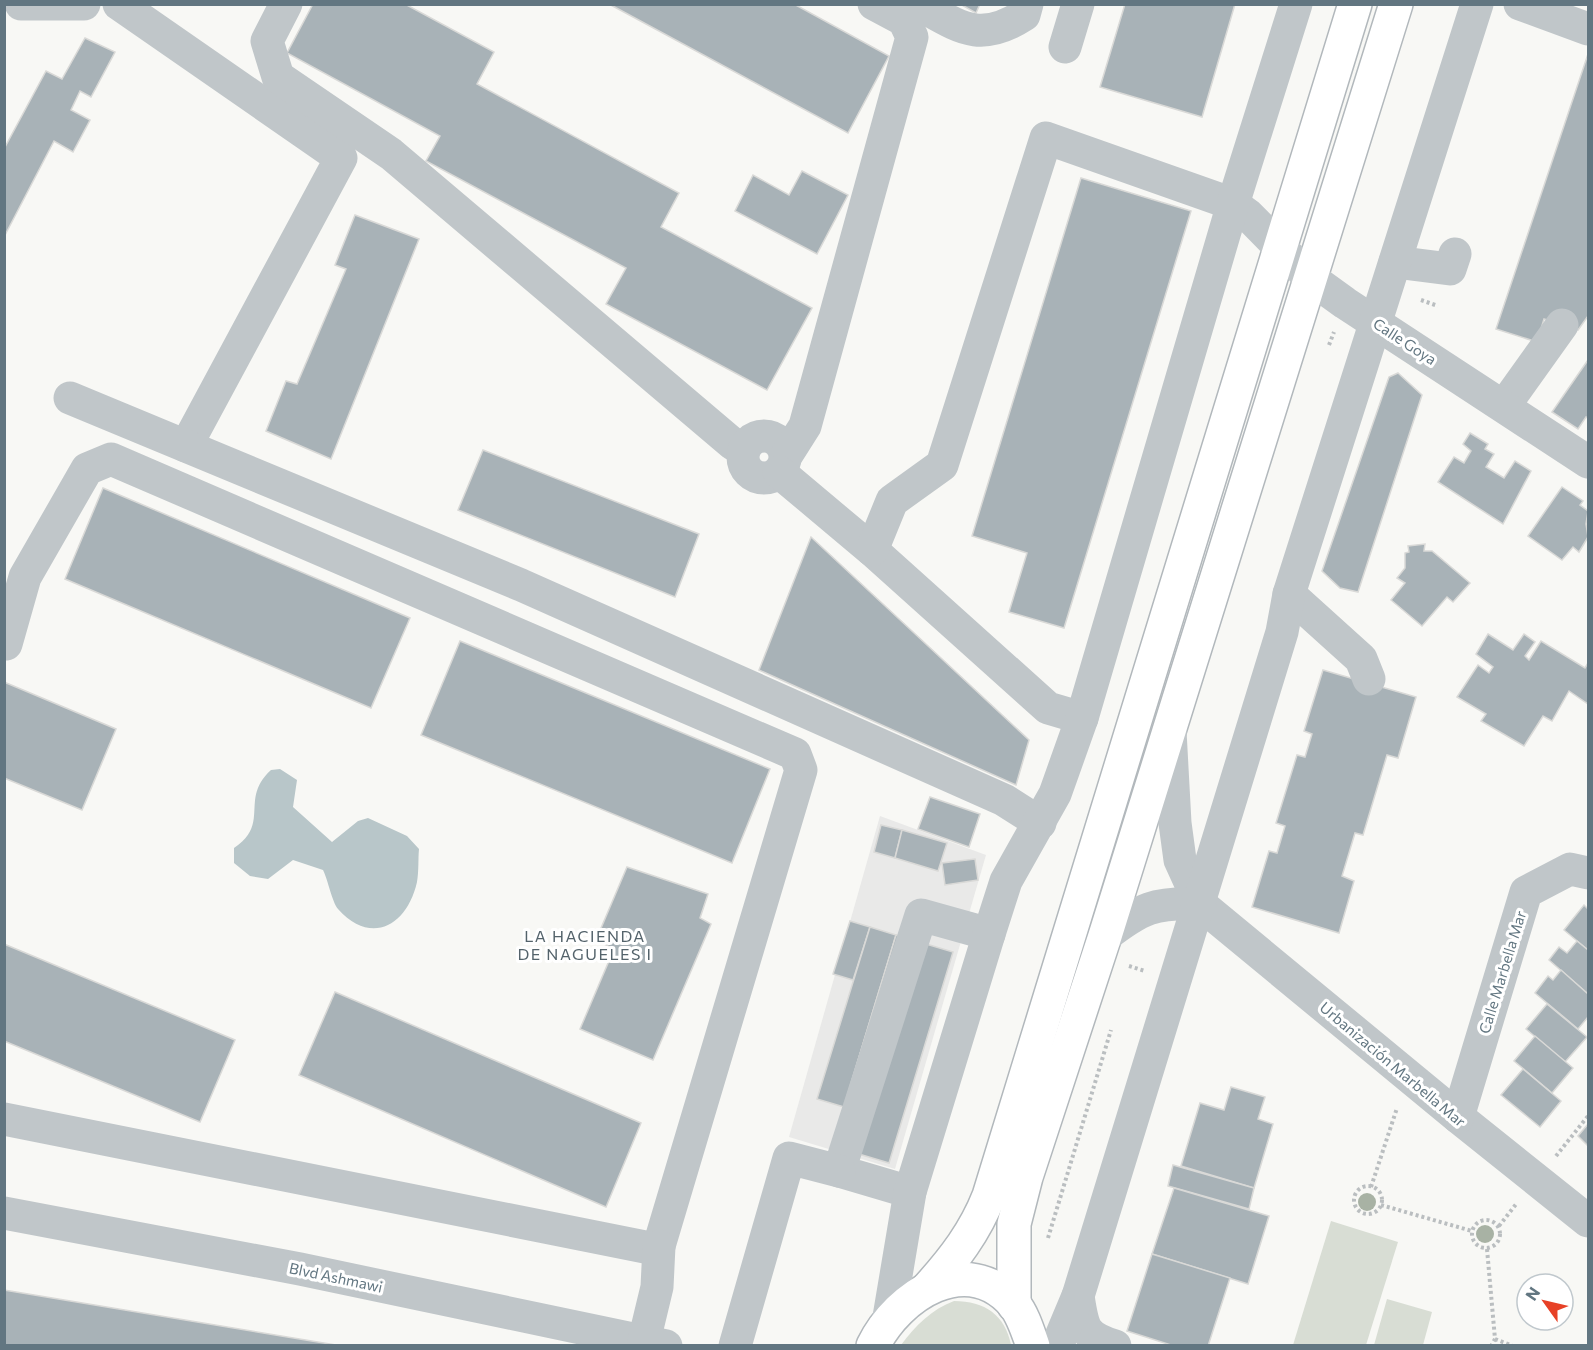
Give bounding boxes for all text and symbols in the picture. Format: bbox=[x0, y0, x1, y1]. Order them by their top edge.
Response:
street label: Calle Goya bbox=[1370, 314, 1440, 368]
street label: Calle Marbella Mar bbox=[1475, 908, 1529, 1036]
district label: LA HACIENDA DE NAGUELES I bbox=[518, 926, 652, 963]
street label: Urbanización Marbella Mar bbox=[1317, 998, 1469, 1130]
street label: Blvd Ashmawi bbox=[288, 1258, 384, 1296]
north arrow bbox=[1515, 1272, 1575, 1332]
text: N bbox=[1521, 1283, 1543, 1304]

